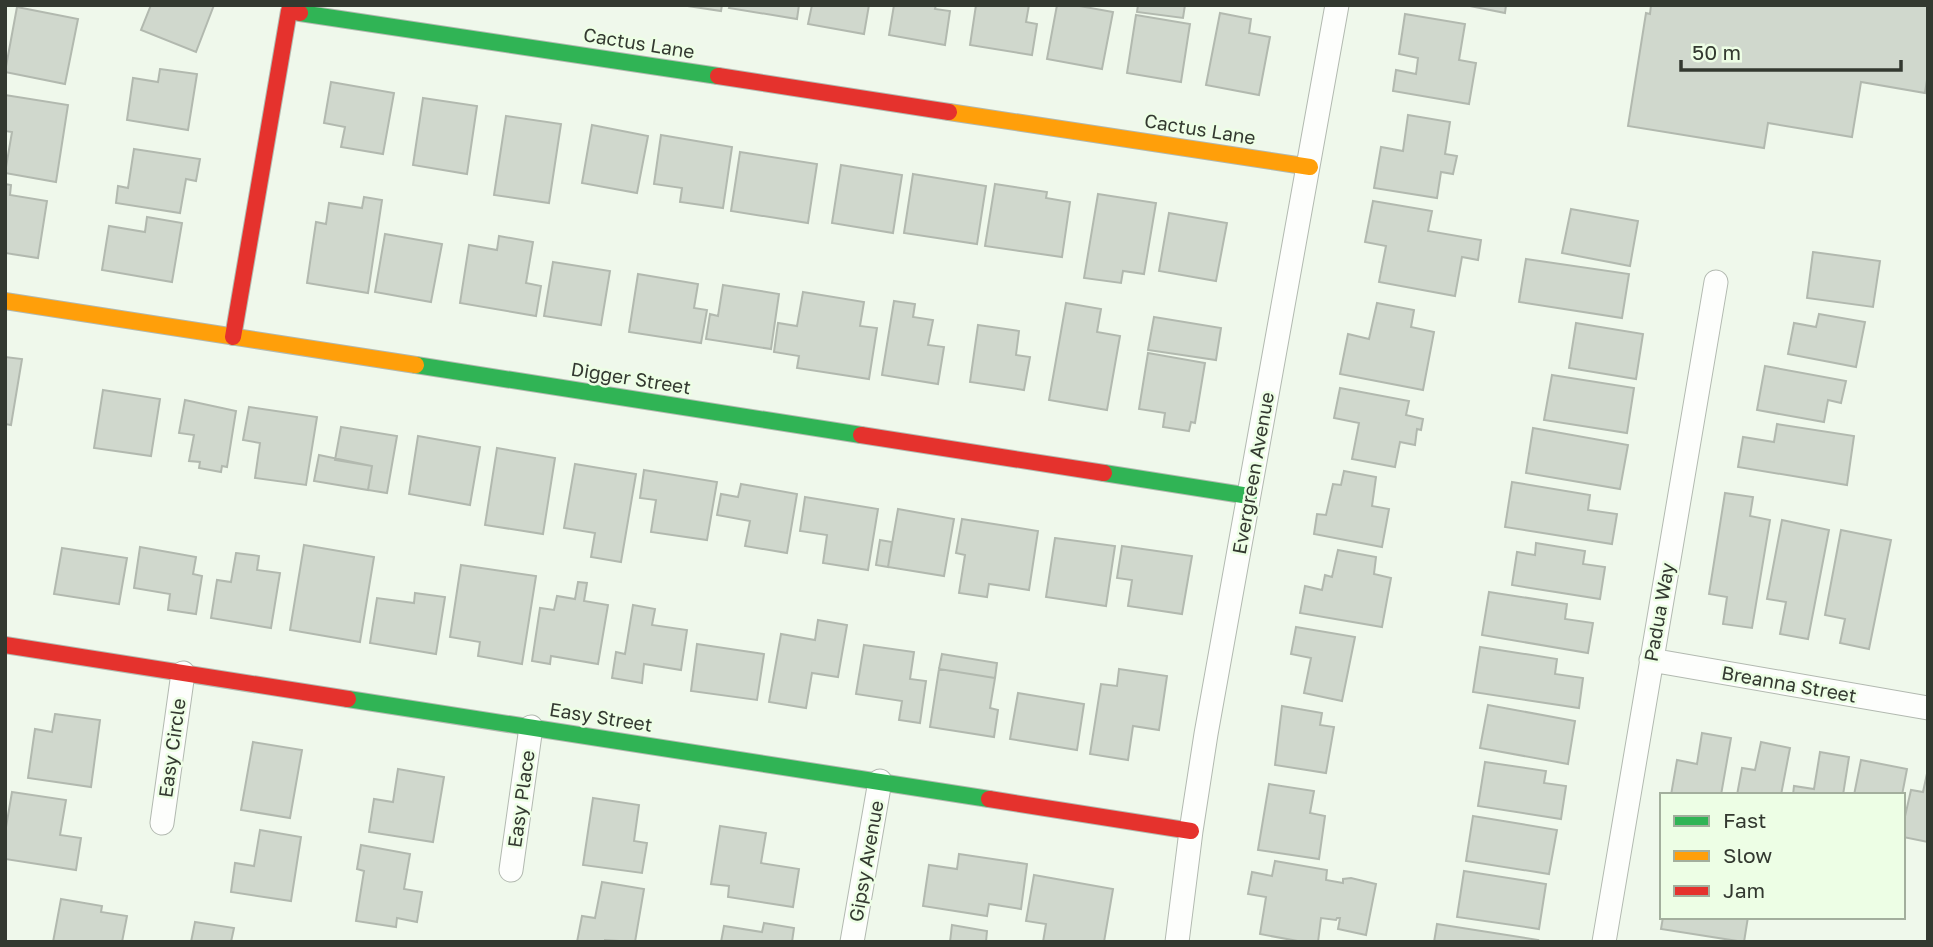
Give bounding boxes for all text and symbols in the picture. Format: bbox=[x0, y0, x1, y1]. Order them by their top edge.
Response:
street label: Cactus Lane bbox=[582, 22, 696, 63]
scale bar bbox=[1681, 28, 1902, 72]
text: 50 m bbox=[1692, 39, 1741, 65]
street label: Cactus Lane bbox=[1143, 108, 1257, 149]
street label: Digger Street bbox=[569, 357, 693, 398]
street label: Evergreen Avenue bbox=[1227, 390, 1278, 556]
street label: Padua Way bbox=[1638, 560, 1679, 663]
street label: Breanna Street bbox=[1720, 660, 1858, 707]
street label: Easy Circle bbox=[153, 697, 190, 799]
street label: Easy Street bbox=[548, 697, 654, 736]
street label: Easy Place bbox=[502, 749, 539, 849]
legend bbox=[1660, 793, 1905, 919]
street label: Gipsy Avenue bbox=[844, 798, 887, 923]
text: Fast bbox=[1723, 807, 1766, 833]
text: Slow bbox=[1723, 842, 1772, 868]
text: Jam bbox=[1723, 877, 1765, 903]

